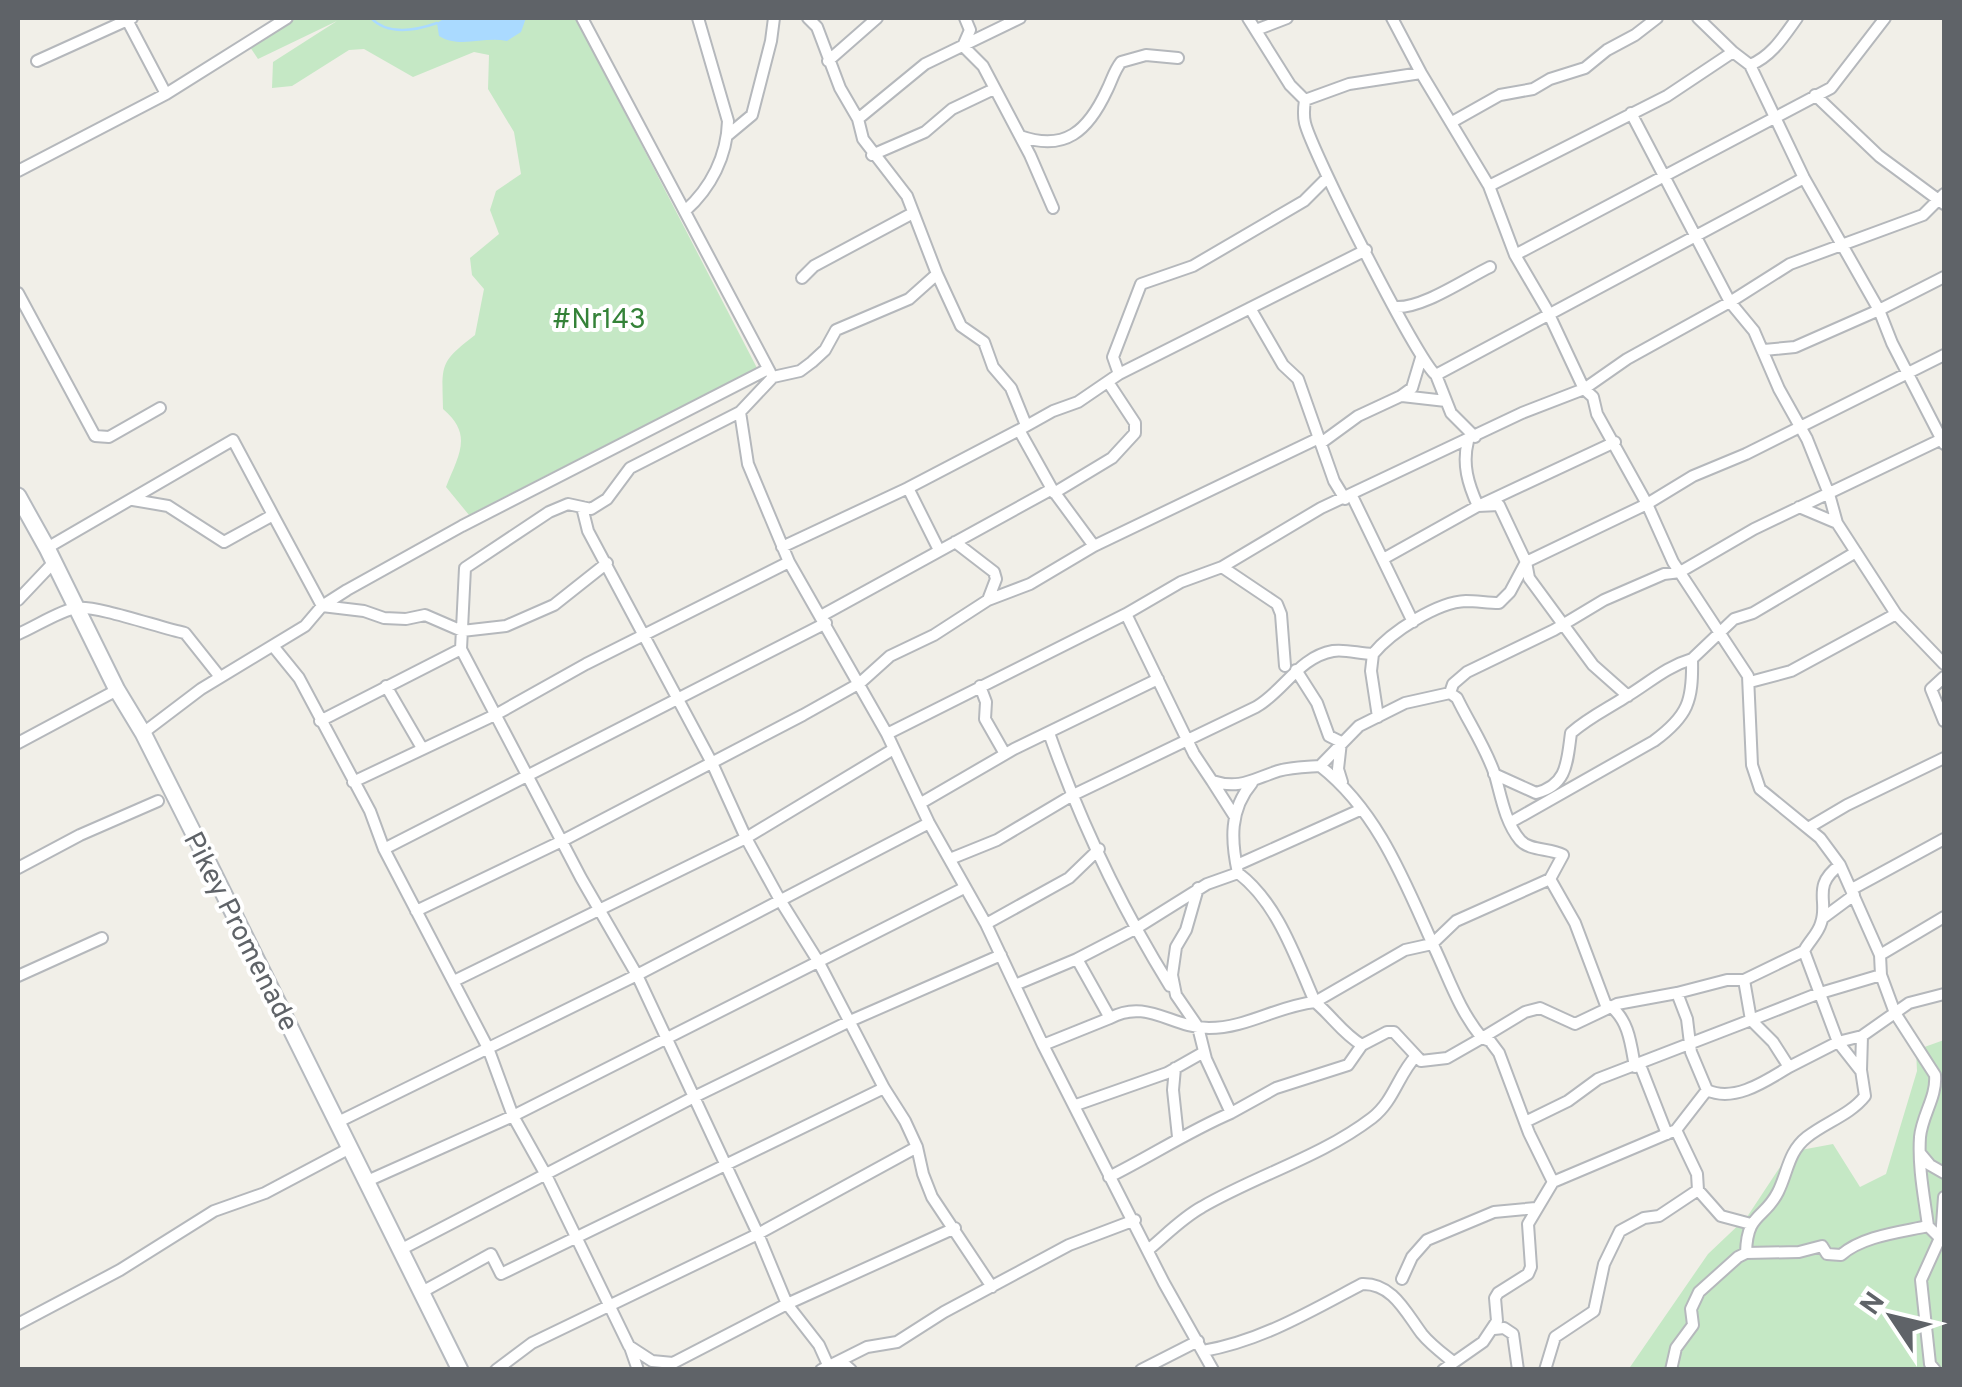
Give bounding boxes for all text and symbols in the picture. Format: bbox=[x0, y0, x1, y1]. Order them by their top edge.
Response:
park label: #Nr143 bbox=[552, 303, 646, 339]
street label: Pikey Promenade bbox=[174, 826, 305, 1038]
north arrow bbox=[1842, 1267, 1942, 1367]
text: N bbox=[1853, 1286, 1894, 1323]

